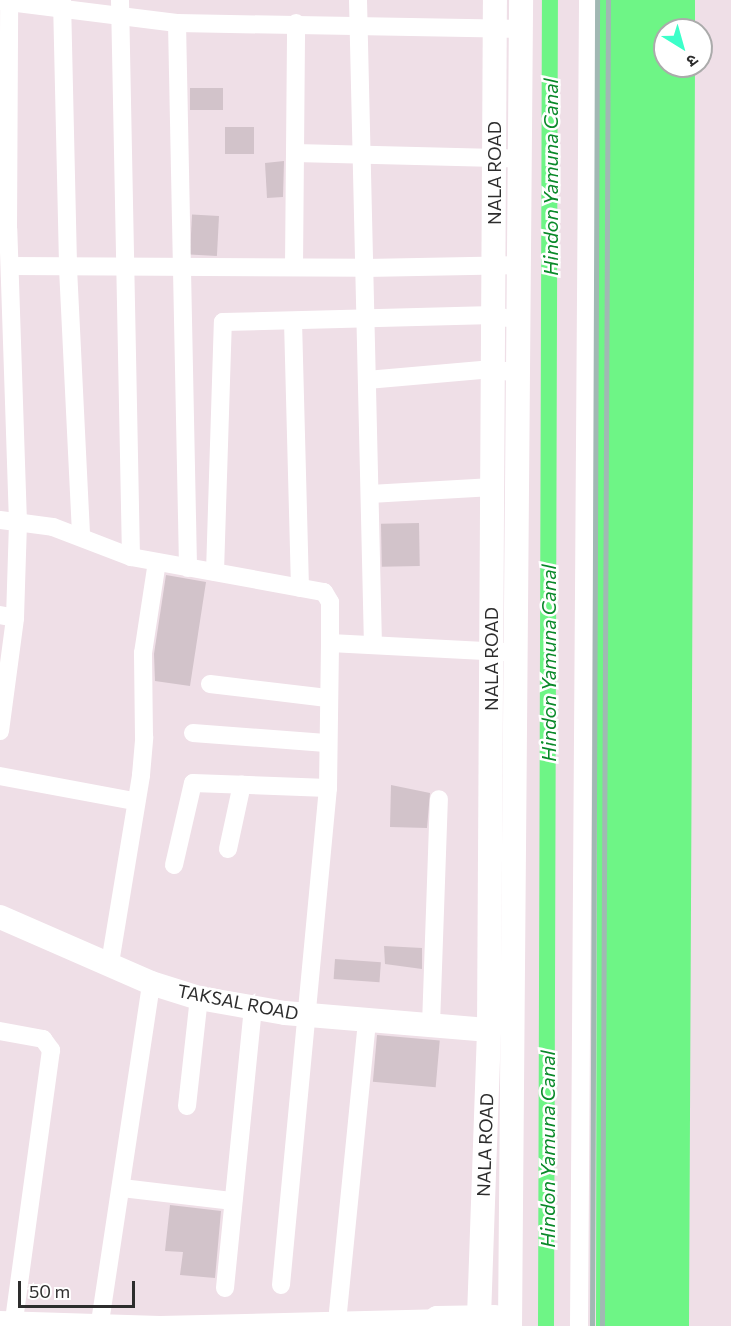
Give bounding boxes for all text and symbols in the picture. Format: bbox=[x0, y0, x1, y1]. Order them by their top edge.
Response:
north arrow bbox=[653, 18, 713, 78]
text: उ bbox=[683, 51, 702, 72]
water label: Hindon Yamuna Canal bbox=[538, 78, 562, 276]
street label: NALA ROAD bbox=[483, 121, 505, 225]
water label: Hindon Yamuna Canal bbox=[536, 564, 560, 762]
street label: NALA ROAD bbox=[480, 607, 502, 711]
street label: TAKSAL ROAD bbox=[176, 980, 300, 1024]
water label: Hindon Yamuna Canal bbox=[535, 1050, 559, 1248]
street label: NALA ROAD bbox=[472, 1093, 498, 1197]
scale bar bbox=[21, 1269, 138, 1307]
text: 50 m bbox=[29, 1280, 70, 1302]

